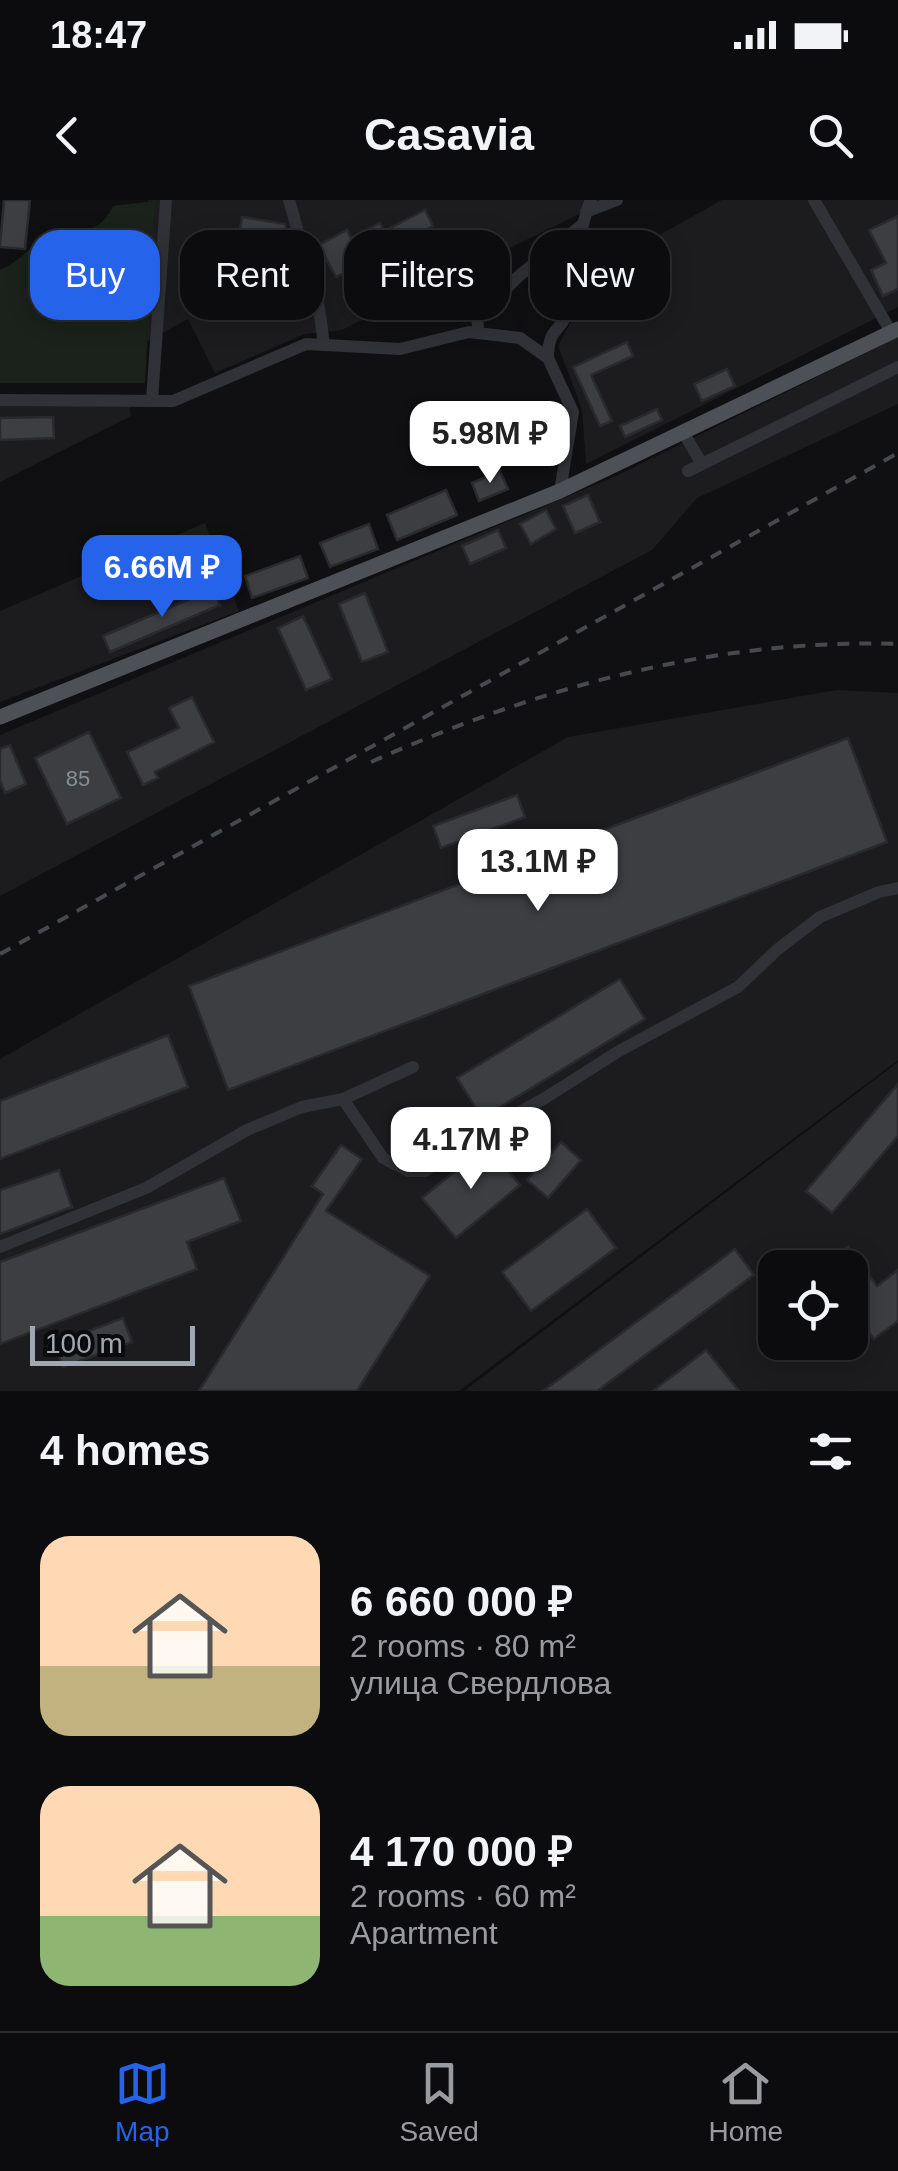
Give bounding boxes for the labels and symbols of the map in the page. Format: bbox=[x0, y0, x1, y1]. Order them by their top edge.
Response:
pin: 5.98M ₽ bbox=[398, 401, 582, 486]
pin: 6.66M ₽ bbox=[70, 535, 254, 620]
house number: 85 bbox=[66, 766, 90, 791]
pin: 13.1M ₽ bbox=[446, 829, 630, 914]
pin: 4.17M ₽ bbox=[379, 1107, 563, 1192]
scale bar bbox=[30, 1321, 195, 1366]

